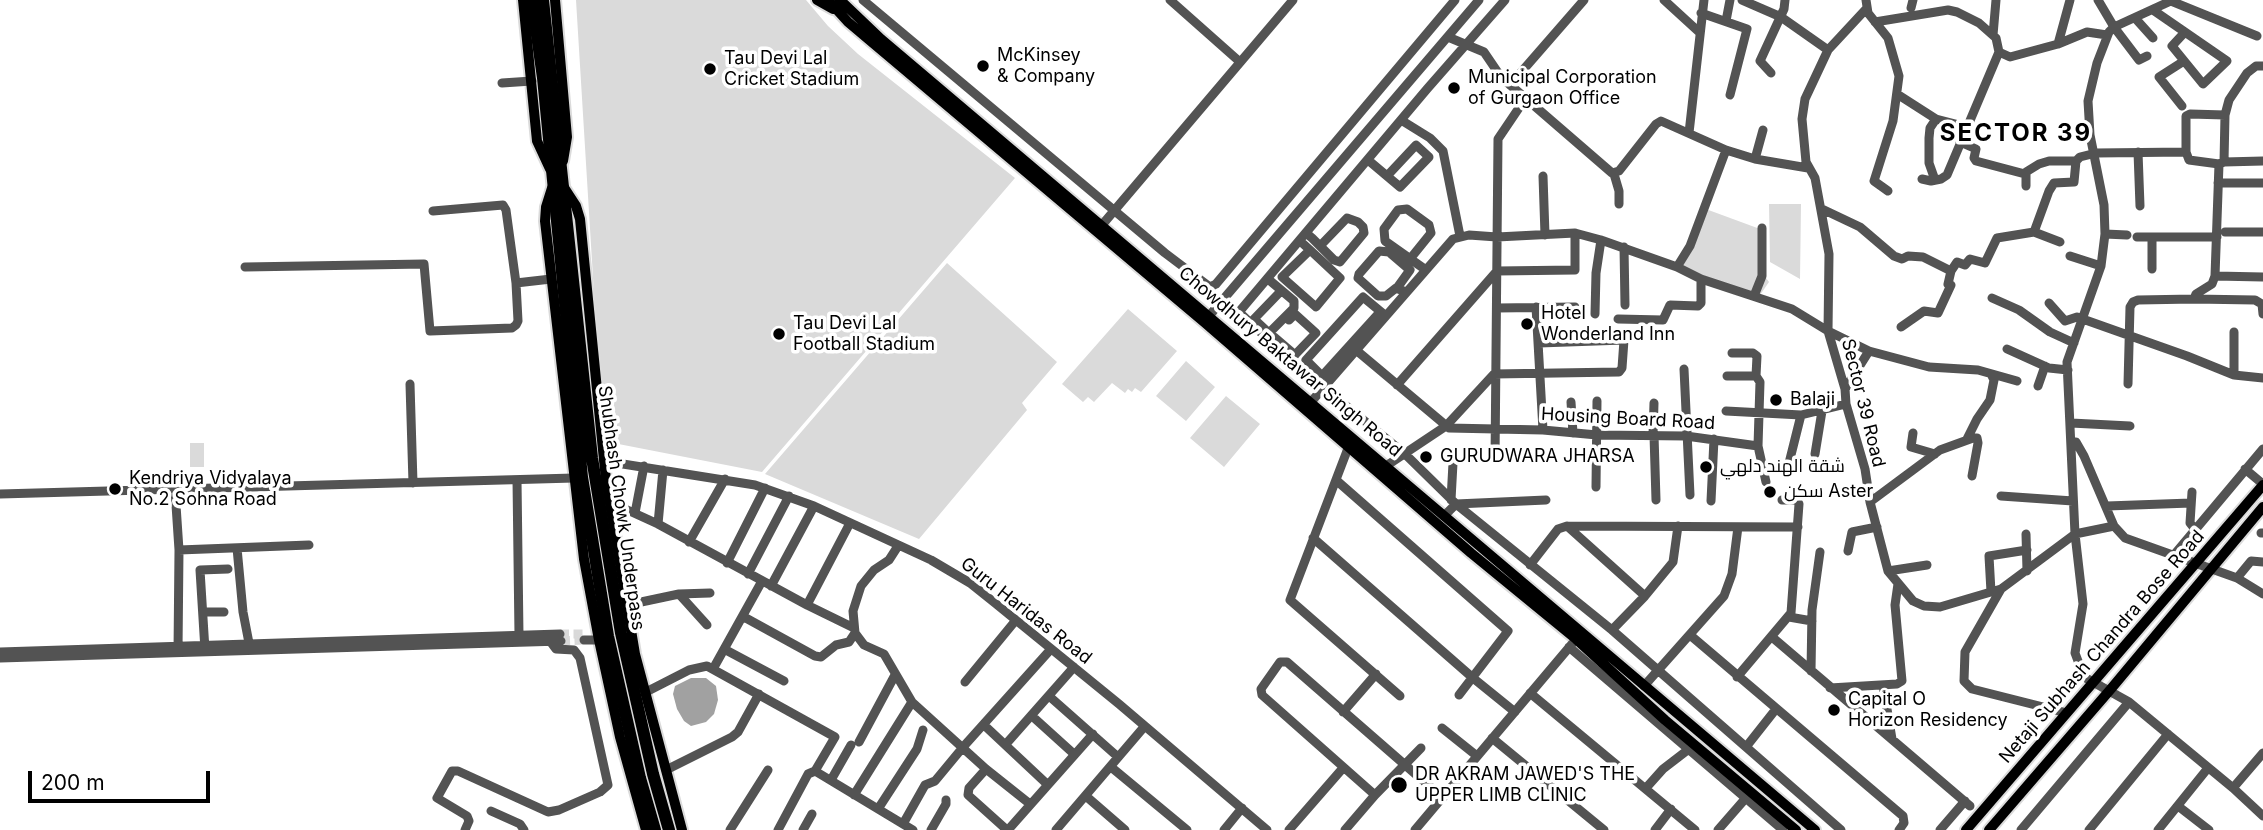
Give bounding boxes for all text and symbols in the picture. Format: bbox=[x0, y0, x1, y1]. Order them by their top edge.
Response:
place label: McKinsey & Company bbox=[997, 45, 1095, 88]
place label: Tau Devi Lal Cricket Stadium bbox=[724, 48, 859, 90]
marker: McKinsey & Company bbox=[975, 58, 991, 74]
marker: Tau Devi Lal Cricket Stadium bbox=[702, 61, 718, 77]
place label: Municipal Corporation of Gurgaon Office bbox=[1468, 67, 1657, 110]
marker: Municipal Corporation of Gurgaon Office bbox=[1446, 80, 1462, 96]
district label: SECTOR 39 bbox=[1941, 120, 2091, 148]
street label: Chowdhury Baktawar Singh Road bbox=[1174, 262, 1406, 462]
place label: Hotel Wonderland Inn bbox=[1541, 303, 1675, 346]
place label: Tau Devi Lal Football Stadium bbox=[793, 313, 935, 356]
marker: Hotel Wonderland Inn bbox=[1519, 316, 1535, 332]
marker: Tau Devi Lal Football Stadium bbox=[771, 326, 787, 342]
street label: Sector 39 Road bbox=[1837, 337, 1889, 469]
street label: Shubhash Chowk Underpass bbox=[593, 384, 649, 632]
place label: Balaji bbox=[1790, 389, 1835, 411]
marker: Balaji bbox=[1768, 392, 1784, 408]
street label: Housing Board Road bbox=[1540, 404, 1716, 434]
place label: GURUDWARA JHARSA bbox=[1440, 446, 1635, 468]
marker: GURUDWARA JHARSA bbox=[1418, 449, 1434, 465]
place label: شقة الهند دلهي bbox=[1720, 456, 1845, 478]
marker: شقة الهند دلهي bbox=[1698, 459, 1714, 475]
place label: Kendriya Vidyalaya No.2 Sohna Road bbox=[129, 468, 292, 510]
marker: Kendriya Vidyalaya No.2 Sohna Road bbox=[107, 481, 123, 497]
place label: سكن Aster bbox=[1784, 481, 1873, 503]
marker: سكن Aster bbox=[1762, 484, 1778, 500]
street label: Netaji Subhash Chandra Bose Road bbox=[1995, 526, 2209, 768]
street label: Guru Haridas Road bbox=[956, 553, 1096, 669]
place label: Capital O Horizon Residency bbox=[1848, 689, 2008, 732]
marker: Capital O Horizon Residency bbox=[1826, 702, 1842, 718]
scale bar bbox=[32, 756, 214, 800]
place label: DR AKRAM JAWED'S THE UPPER LIMB CLINIC bbox=[1415, 764, 1635, 806]
text: 200 m bbox=[41, 770, 105, 795]
marker: DR AKRAM JAWED'S THE UPPER LIMB CLINIC bbox=[1389, 775, 1409, 795]

